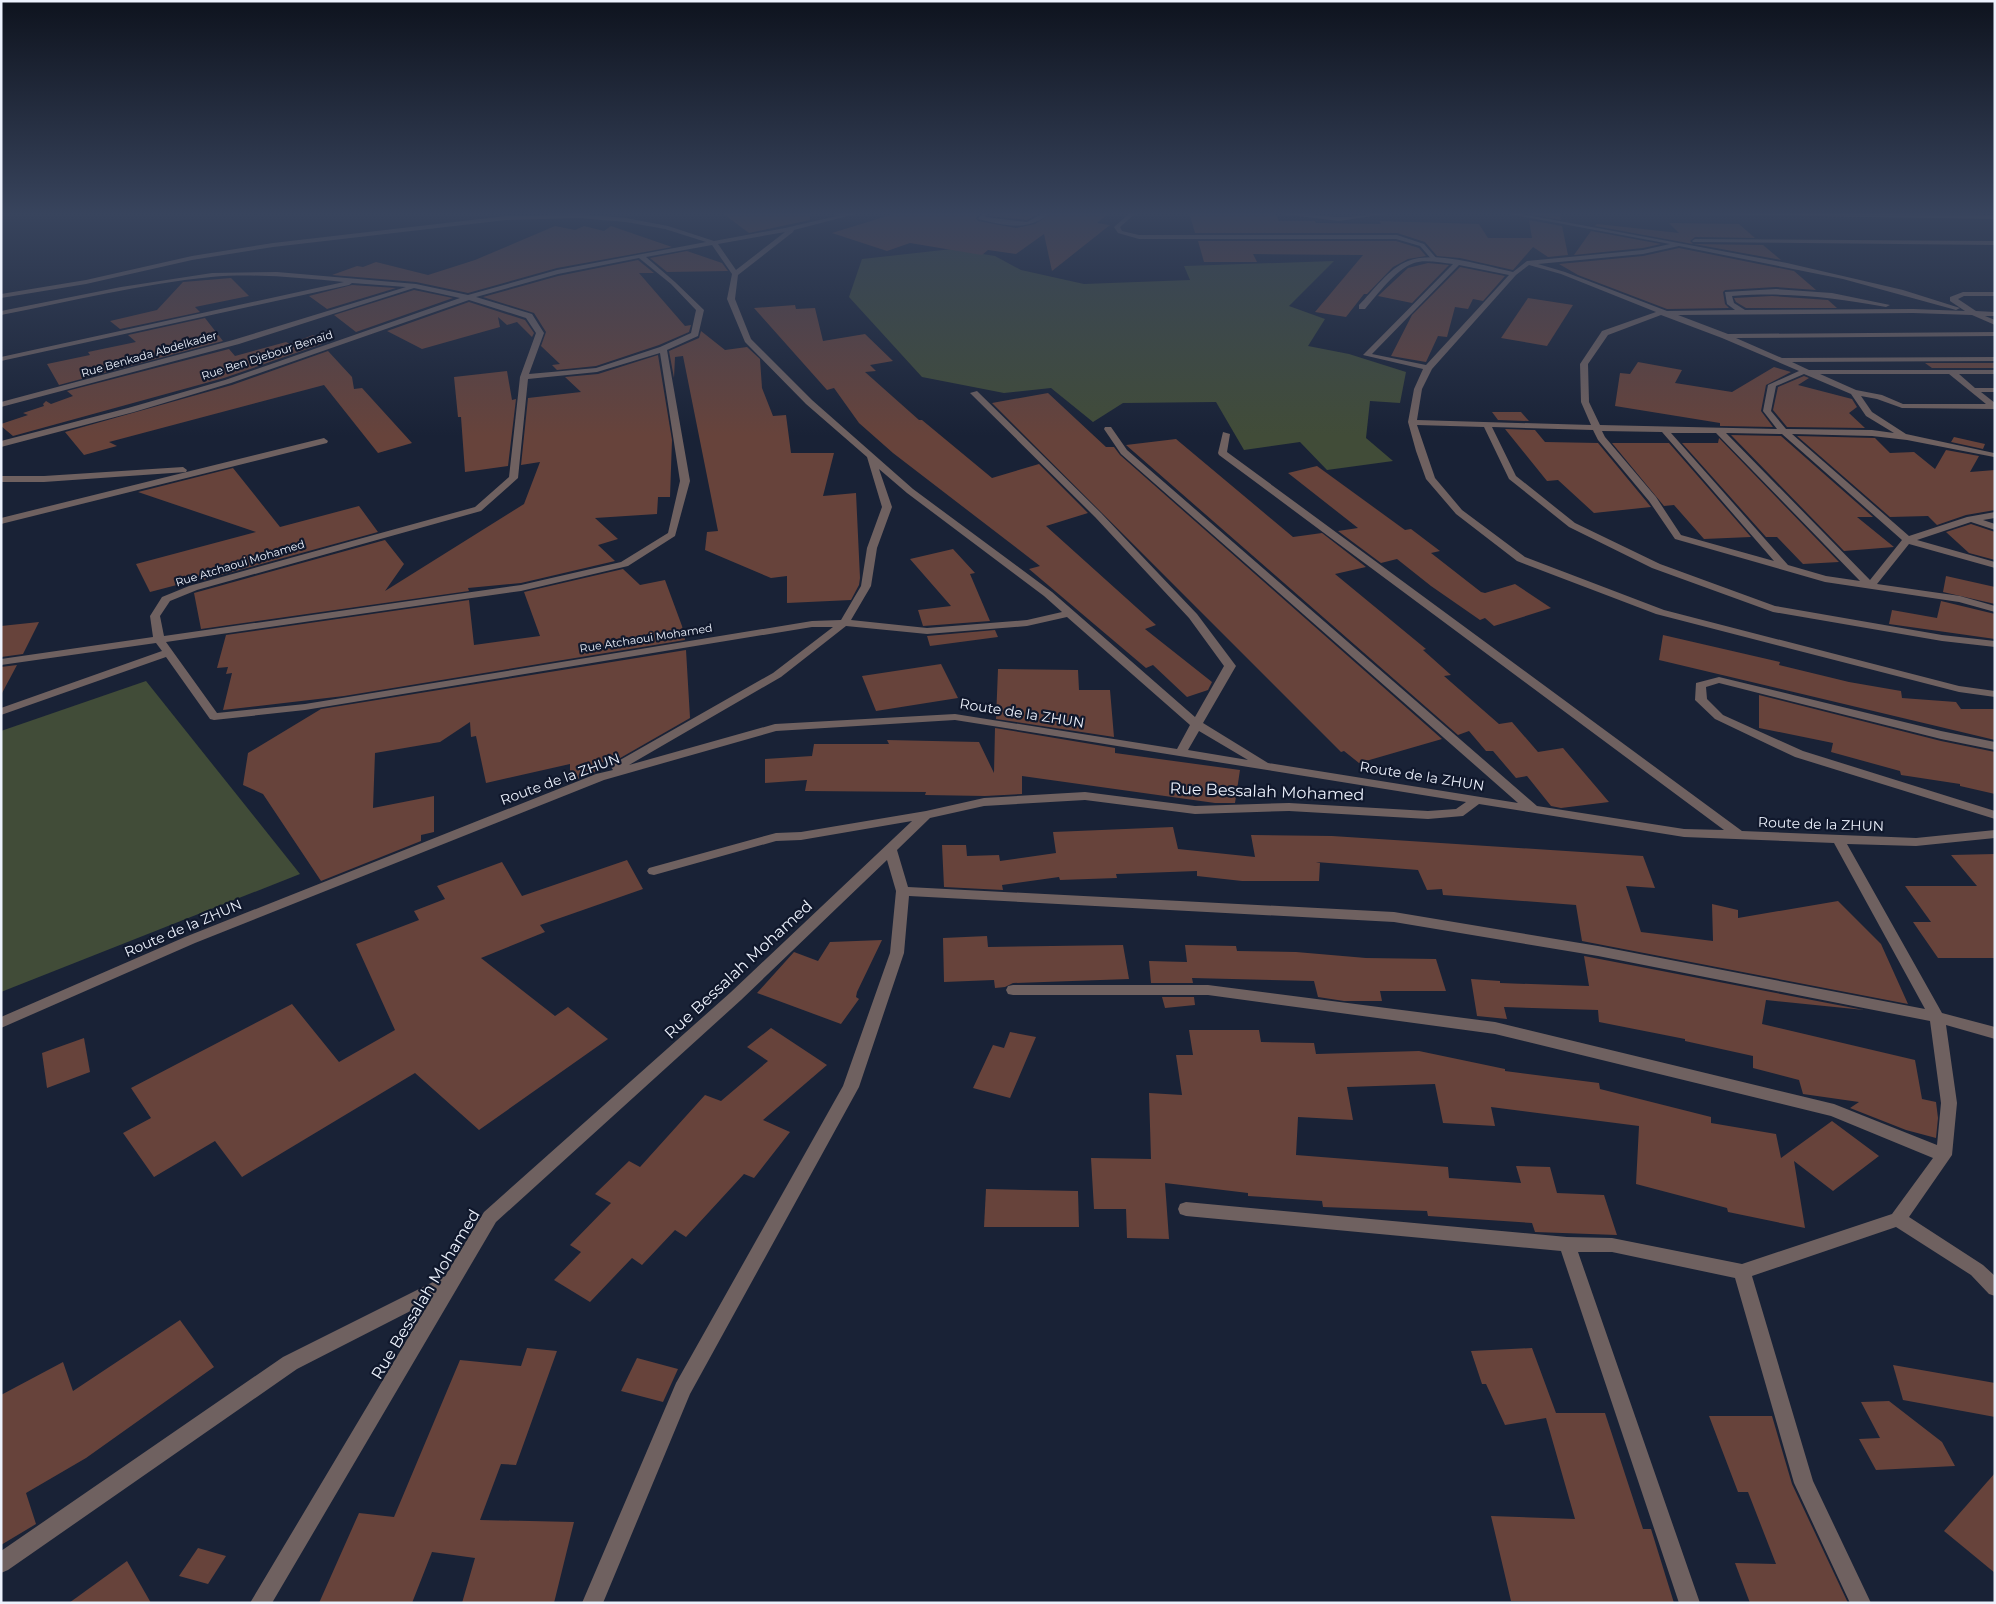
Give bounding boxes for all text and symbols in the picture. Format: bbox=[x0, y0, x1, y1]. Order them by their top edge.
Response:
street label: Rue Ben Djebour Benaïd bbox=[200, 327, 334, 383]
street label: Rue Benkada Abdelkader bbox=[79, 328, 219, 380]
street label: Rue Atchaoui Mohamed bbox=[174, 537, 306, 589]
street label: Rue Atchaoui Mohamed bbox=[579, 621, 713, 655]
street label: Route de la ZHUN bbox=[958, 694, 1086, 732]
street label: Route de la ZHUN bbox=[498, 749, 622, 809]
street label: Route de la ZHUN bbox=[1358, 757, 1486, 795]
street label: Rue Bessalah Mohamed bbox=[1169, 779, 1365, 804]
street label: Route de la ZHUN bbox=[1758, 813, 1884, 835]
street label: Route de la ZHUN bbox=[121, 895, 245, 961]
street label: Rue Bessalah Mohamed bbox=[661, 896, 816, 1043]
street label: Rue Bessalah Mohamed bbox=[367, 1206, 484, 1383]

